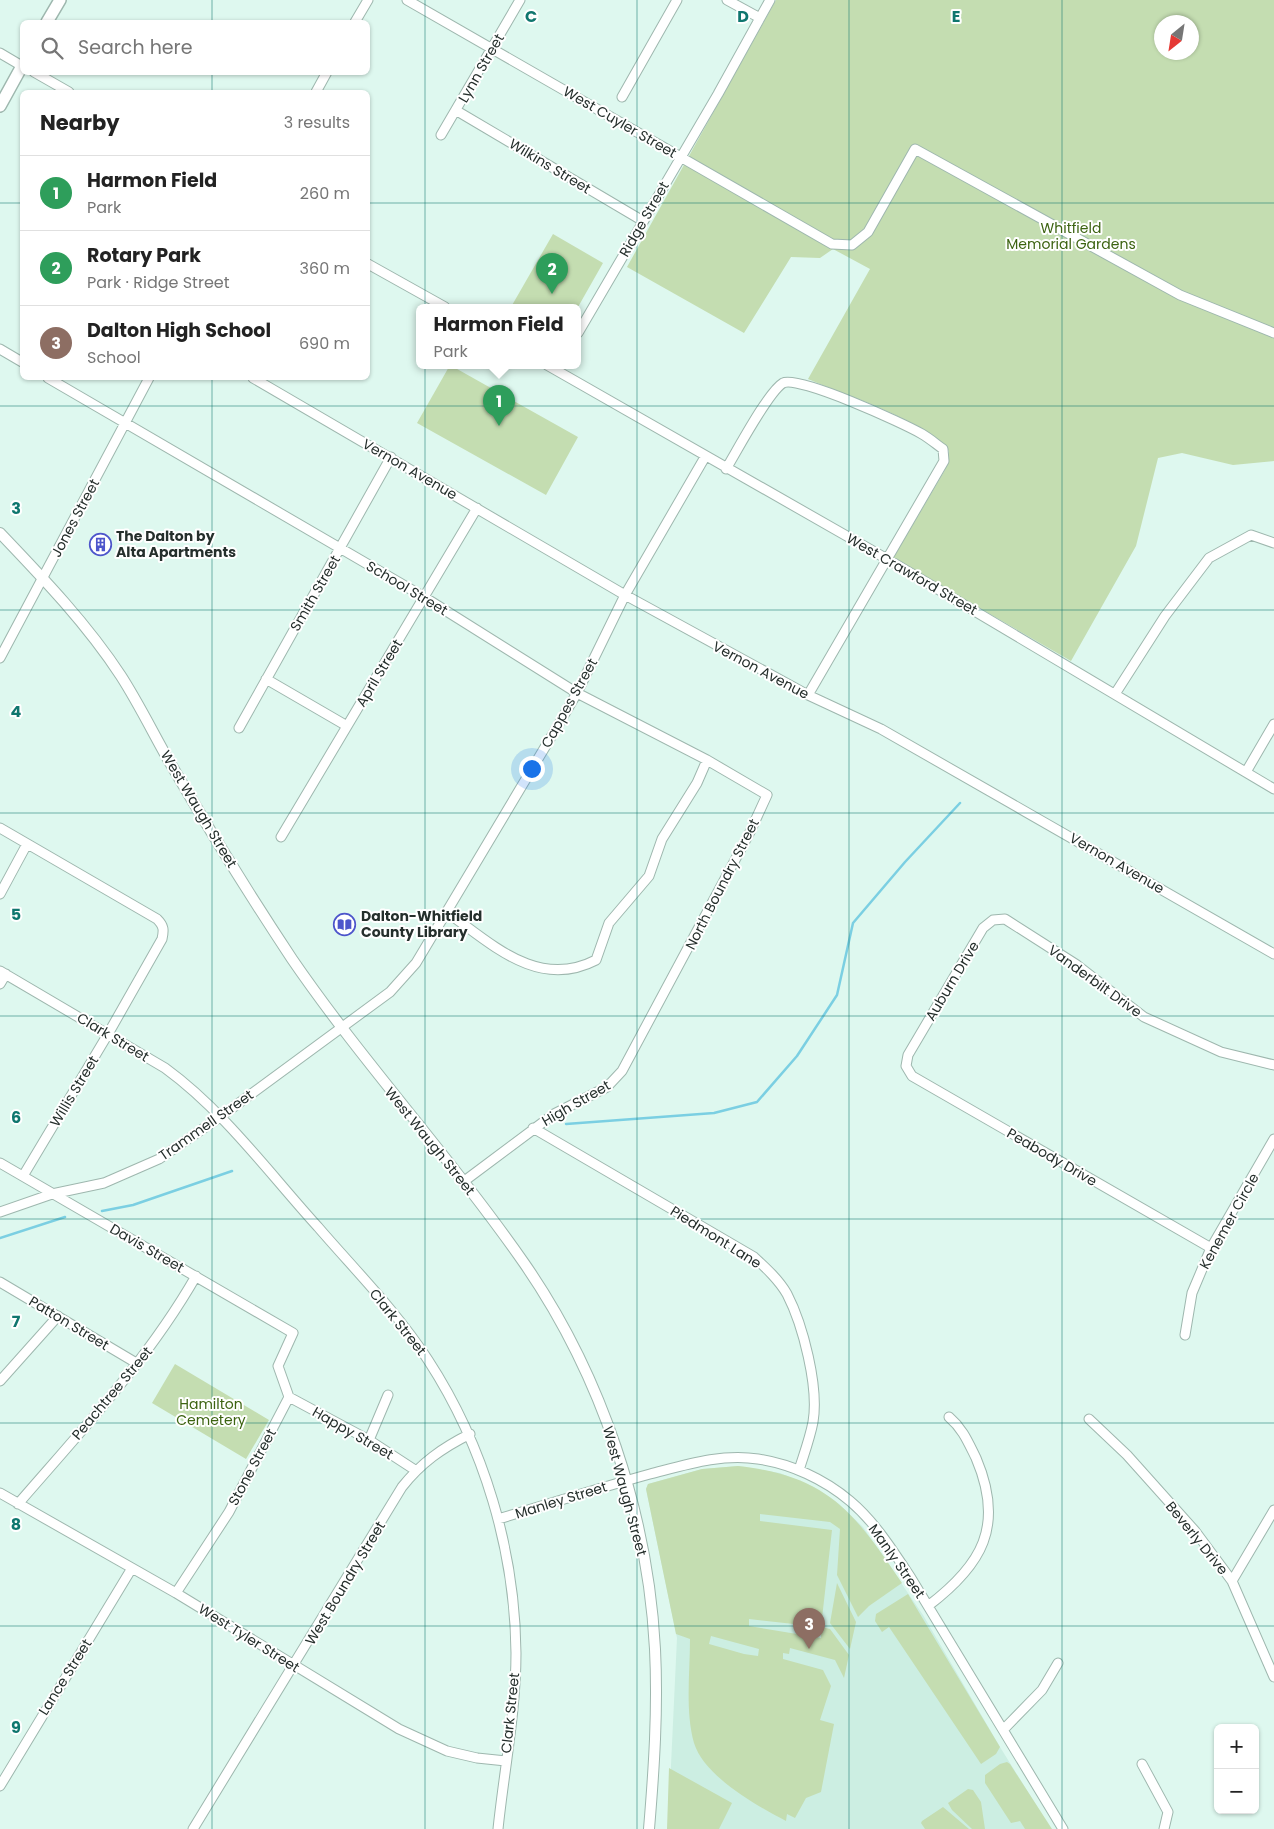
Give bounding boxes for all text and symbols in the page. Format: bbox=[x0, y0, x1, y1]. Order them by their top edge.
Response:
text: C bbox=[525, 5, 537, 28]
text: D bbox=[737, 5, 749, 28]
text: E bbox=[952, 5, 960, 28]
north arrow bbox=[1154, 15, 1199, 60]
search box bbox=[20, 20, 370, 75]
street label: Lynn Street bbox=[453, 30, 509, 106]
icon: search bbox=[38, 34, 66, 62]
text: Search here bbox=[78, 34, 192, 61]
street label: West Cuyler Street bbox=[559, 81, 681, 163]
text: Nearby bbox=[40, 108, 120, 137]
text: 3 results bbox=[284, 111, 350, 134]
street label: Wilkins Street bbox=[505, 134, 595, 198]
text: Harmon Field bbox=[87, 167, 217, 194]
street label: Ridge Street bbox=[614, 177, 674, 261]
text: 1 bbox=[53, 182, 59, 205]
text: 260 m bbox=[300, 182, 350, 205]
text: Park bbox=[87, 196, 121, 219]
park label: Whitfield Memorial Gardens bbox=[1006, 218, 1136, 254]
text: Rotary Park bbox=[87, 242, 201, 269]
pin: 2 bbox=[536, 253, 568, 294]
text: 2 bbox=[51, 257, 61, 280]
text: 360 m bbox=[300, 257, 350, 280]
text: Park · Ridge Street bbox=[87, 271, 230, 294]
popup bbox=[416, 304, 581, 369]
text: Harmon Field bbox=[433, 311, 564, 338]
text: Dalton High School bbox=[87, 317, 271, 344]
text: 3 bbox=[51, 332, 61, 355]
text: 690 m bbox=[299, 332, 350, 355]
text: Park bbox=[433, 340, 468, 363]
text: School bbox=[87, 346, 141, 369]
pin: 1 bbox=[483, 385, 515, 426]
street label: Vernon Avenue bbox=[359, 434, 461, 504]
street label: Jones Street bbox=[46, 475, 104, 561]
text: 3 bbox=[11, 497, 21, 520]
place label: The Dalton by Alta Apartments bbox=[116, 526, 236, 562]
street label: West Crawford Street bbox=[843, 528, 981, 620]
building icon: The Dalton by Alta Apartments bbox=[88, 532, 112, 556]
street label: Smith Street bbox=[285, 551, 345, 635]
street label: School Street bbox=[363, 556, 451, 620]
street label: April Street bbox=[351, 635, 407, 711]
street label: Vernon Avenue bbox=[709, 636, 813, 704]
street label: Cappes Street bbox=[536, 654, 602, 752]
text: 4 bbox=[11, 700, 22, 723]
street label: West Waugh Street bbox=[156, 747, 242, 871]
your location bbox=[519, 756, 545, 782]
street label: North Boundry Street bbox=[680, 815, 764, 953]
street label: Vernon Avenue bbox=[1066, 828, 1168, 898]
text: 5 bbox=[11, 903, 21, 926]
place label: Dalton-Whitfield County Library bbox=[361, 906, 482, 942]
library icon: Dalton-Whitfield County Library bbox=[333, 912, 357, 936]
street label: Auburn Drive bbox=[920, 937, 984, 1025]
street label: Vanderbilt Drive bbox=[1044, 940, 1146, 1022]
street label: Clark Street bbox=[73, 1008, 153, 1066]
street label: Willis Street bbox=[45, 1052, 103, 1130]
street label: High Street bbox=[538, 1075, 614, 1131]
street label: West Waugh Street bbox=[380, 1083, 480, 1199]
street label: Trammell Street bbox=[155, 1085, 257, 1165]
text: 6 bbox=[11, 1106, 21, 1129]
street label: Peabody Drive bbox=[1003, 1123, 1101, 1191]
street label: Kenemer Circle bbox=[1194, 1169, 1264, 1273]
street label: Piedmont Lane bbox=[667, 1201, 766, 1273]
street label: Davis Street bbox=[106, 1219, 188, 1277]
street label: Clark Street bbox=[365, 1284, 431, 1360]
street label: Patton Street bbox=[25, 1291, 113, 1355]
text: 7 bbox=[12, 1310, 21, 1333]
street label: Peachtree Street bbox=[67, 1342, 157, 1444]
park label: Hamilton Cemetery bbox=[176, 1394, 246, 1430]
street label: Happy Street bbox=[309, 1402, 397, 1464]
street label: West Waugh Street bbox=[598, 1424, 652, 1558]
street label: Stone Street bbox=[223, 1425, 281, 1509]
street label: Manley Street bbox=[513, 1477, 609, 1523]
street label: Beverly Drive bbox=[1161, 1497, 1233, 1579]
text: 8 bbox=[11, 1513, 21, 1536]
street label: West Boundry Street bbox=[300, 1517, 390, 1649]
street label: Manly Street bbox=[864, 1520, 930, 1602]
street label: West Tyler Street bbox=[195, 1599, 303, 1677]
pin: 3 bbox=[793, 1608, 825, 1649]
street label: Lance Street bbox=[34, 1635, 96, 1719]
street label: Clark Street bbox=[496, 1672, 524, 1754]
text: 9 bbox=[11, 1716, 21, 1739]
map controls bbox=[1214, 1724, 1259, 1814]
button: + bbox=[1214, 1724, 1259, 1769]
button: − bbox=[1214, 1769, 1259, 1814]

